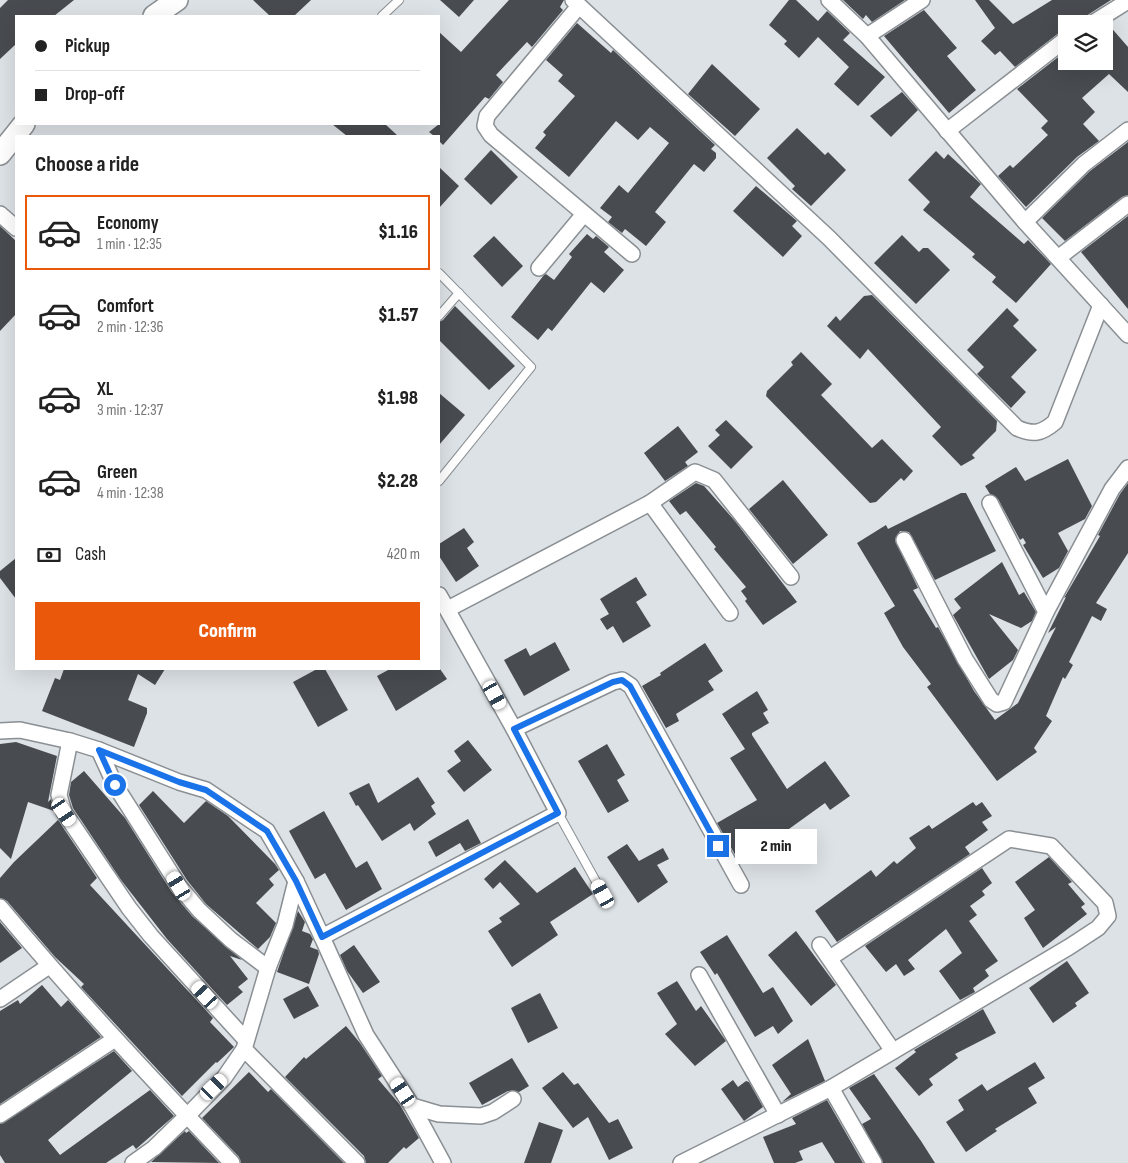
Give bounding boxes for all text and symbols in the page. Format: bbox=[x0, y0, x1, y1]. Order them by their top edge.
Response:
map controls bbox=[1058, 15, 1113, 70]
button: layers bbox=[1058, 15, 1113, 70]
text: Pickup bbox=[65, 35, 110, 58]
text: Drop-off bbox=[65, 83, 125, 106]
text: Choose a ride bbox=[35, 151, 139, 178]
icon: car bbox=[37, 210, 82, 255]
text: Economy bbox=[97, 212, 159, 235]
text: $1.16 bbox=[378, 221, 418, 244]
text: 1 min · 12:35 bbox=[97, 235, 162, 254]
icon: car bbox=[37, 293, 82, 338]
text: Comfort bbox=[97, 295, 154, 318]
text: $1.57 bbox=[378, 304, 418, 327]
text: 2 min · 12:36 bbox=[97, 318, 164, 337]
icon: car bbox=[37, 376, 82, 421]
text: XL bbox=[97, 378, 113, 401]
text: $1.98 bbox=[377, 387, 418, 410]
text: 3 min · 12:37 bbox=[97, 401, 163, 420]
icon: car bbox=[37, 459, 82, 504]
text: Green bbox=[97, 461, 137, 484]
text: $2.28 bbox=[377, 470, 418, 493]
text: 4 min · 12:38 bbox=[97, 484, 164, 503]
icon: cash bbox=[35, 541, 63, 569]
text: Cash bbox=[75, 543, 106, 566]
text: 420 m bbox=[387, 545, 420, 564]
button: Confirm bbox=[35, 602, 420, 660]
car bbox=[481, 678, 508, 712]
route start bbox=[104, 774, 126, 796]
car bbox=[49, 795, 78, 829]
callout: 2 min bbox=[736, 828, 818, 864]
route end bbox=[707, 835, 729, 857]
text: 2 min bbox=[760, 837, 792, 856]
car bbox=[164, 869, 193, 903]
car bbox=[589, 877, 616, 911]
car bbox=[189, 979, 220, 1011]
car bbox=[197, 1071, 230, 1103]
car bbox=[388, 1075, 417, 1109]

